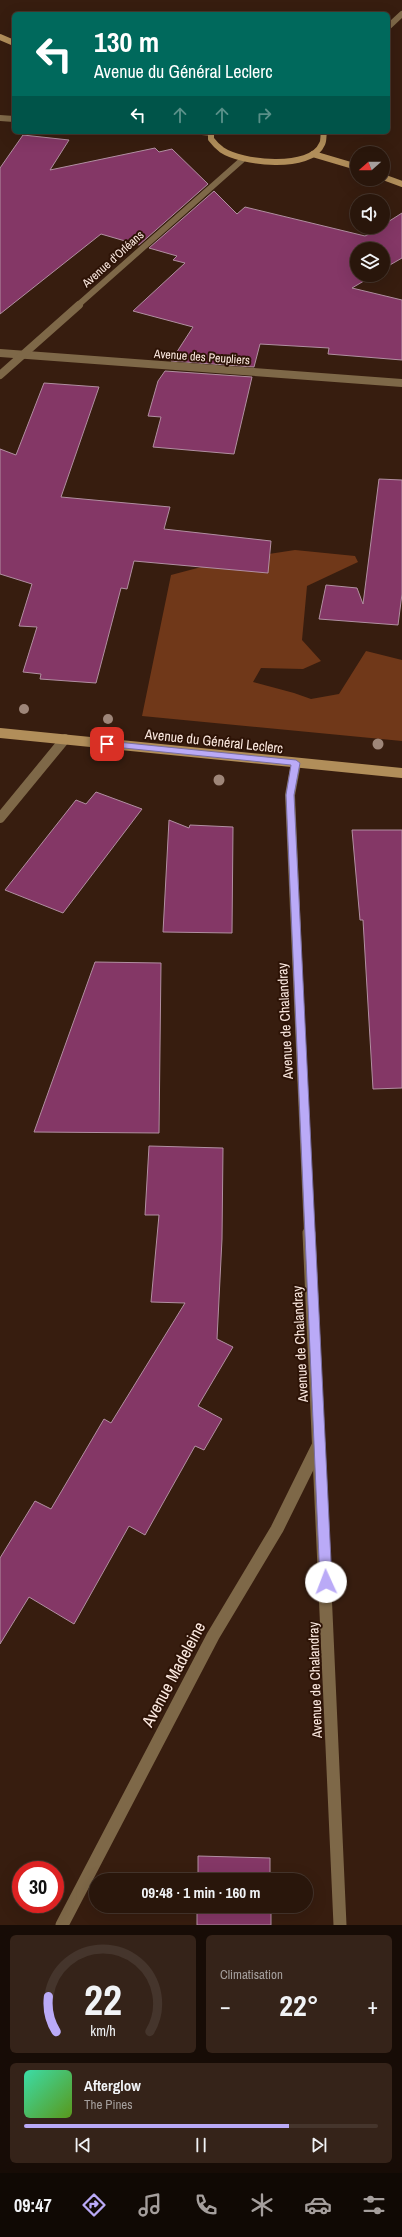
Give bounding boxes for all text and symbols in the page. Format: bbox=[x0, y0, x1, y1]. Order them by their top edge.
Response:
text: 130 m bbox=[94, 23, 159, 61]
icon: left bbox=[28, 28, 80, 80]
text: Avenue du Général Leclerc bbox=[94, 59, 273, 84]
icon: left bbox=[127, 104, 149, 126]
icon: ahead bbox=[169, 104, 191, 126]
icon: ahead bbox=[211, 104, 233, 126]
icon: right bbox=[253, 104, 275, 126]
north arrow bbox=[350, 146, 390, 186]
map controls bbox=[350, 146, 390, 282]
button: sound bbox=[350, 194, 390, 234]
street label: Avenue d'Orléans bbox=[78, 227, 147, 292]
button: layers bbox=[350, 242, 390, 282]
street label: Avenue des Peupliers bbox=[153, 346, 251, 368]
street label: Avenue du Général Leclerc bbox=[143, 725, 284, 757]
pin bbox=[90, 727, 124, 761]
icon: arrive bbox=[96, 733, 118, 755]
street label: Avenue de Chalandray bbox=[273, 962, 297, 1081]
street label: Avenue de Chalandray bbox=[288, 1285, 312, 1404]
position arrow bbox=[305, 1561, 347, 1603]
street label: Avenue Madeleine bbox=[135, 1617, 210, 1731]
street label: Avenue de Chalandray bbox=[304, 1621, 326, 1740]
speed limit sign: 30 bbox=[12, 1861, 64, 1913]
text: 09:48 · 1 min · 160 m bbox=[142, 1882, 260, 1903]
text: Climatisation bbox=[220, 1966, 283, 1983]
text: 22 bbox=[84, 1972, 122, 2028]
text: 22° bbox=[279, 1985, 319, 2025]
text: − bbox=[220, 1991, 231, 2021]
text: + bbox=[367, 1991, 378, 2021]
text: km/h bbox=[90, 2021, 116, 2040]
text: Afterglow bbox=[84, 2075, 141, 2096]
text: The Pines bbox=[84, 2096, 133, 2113]
icon: previous bbox=[72, 2134, 94, 2156]
icon: pause bbox=[190, 2134, 212, 2156]
icon: next bbox=[308, 2134, 330, 2156]
icon: directions bbox=[80, 2191, 108, 2219]
icon: music bbox=[136, 2191, 164, 2219]
icon: phone bbox=[192, 2191, 220, 2219]
icon: climate bbox=[248, 2191, 276, 2219]
icon: car bbox=[304, 2191, 332, 2219]
icon: filters bbox=[360, 2191, 388, 2219]
text: 09:47 bbox=[14, 2193, 52, 2218]

